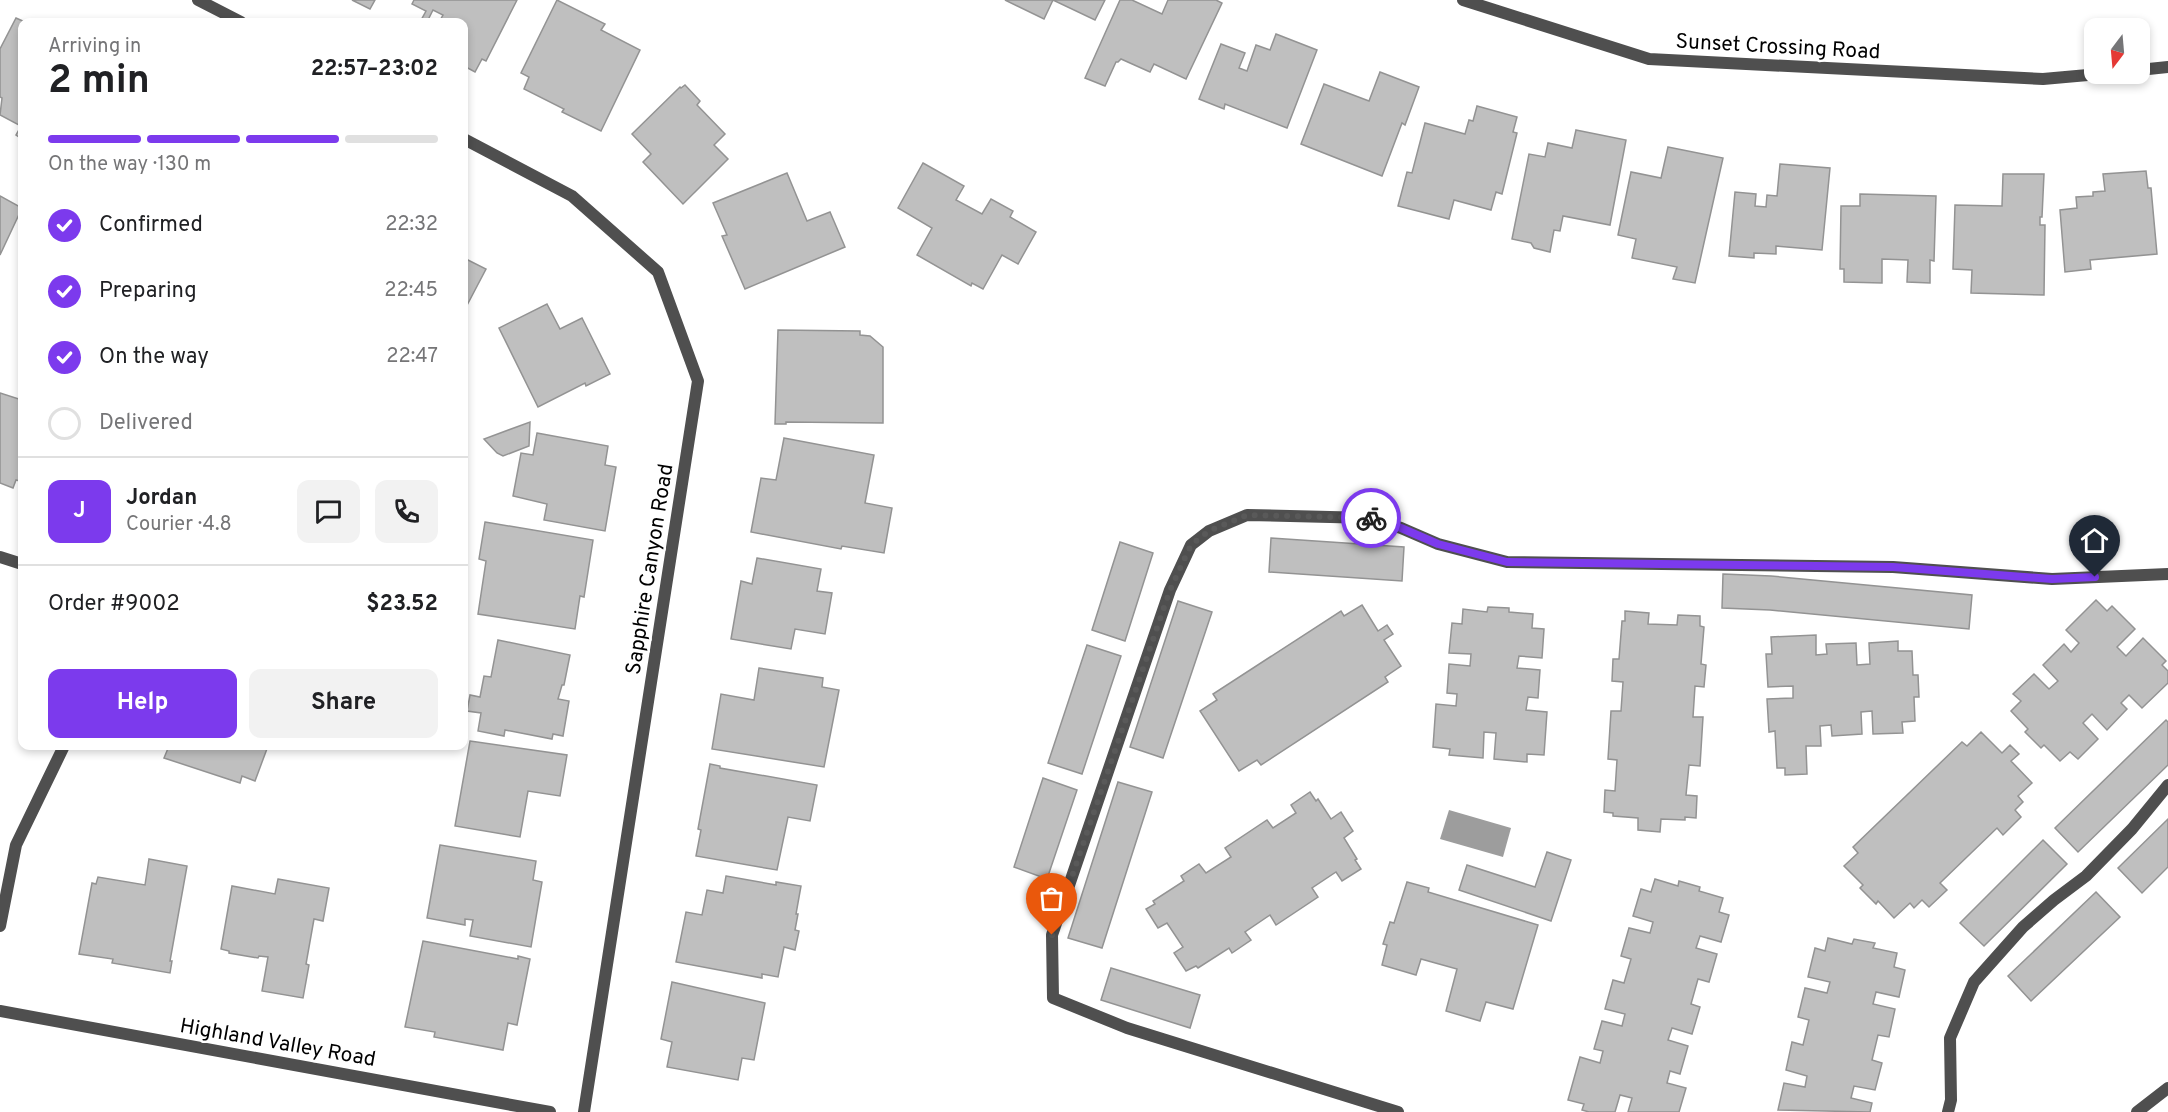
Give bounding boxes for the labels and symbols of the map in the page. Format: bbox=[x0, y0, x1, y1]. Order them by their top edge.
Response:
north arrow bbox=[2084, 18, 2150, 84]
street label: Sunset Crossing Road bbox=[1675, 29, 1881, 66]
street label: Sapphire Canyon Road bbox=[620, 462, 680, 677]
courier bbox=[1341, 488, 1401, 548]
pin bbox=[2069, 515, 2120, 577]
pin bbox=[1026, 873, 1077, 935]
street label: Highland Valley Road bbox=[178, 1013, 378, 1074]

